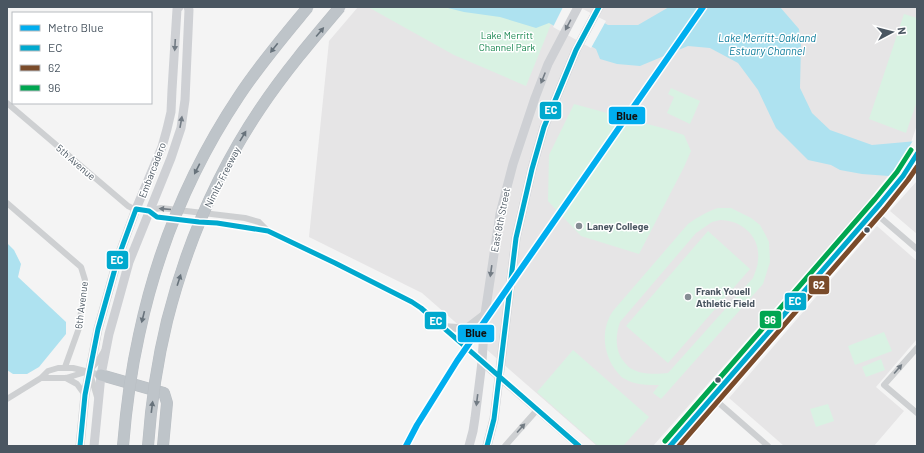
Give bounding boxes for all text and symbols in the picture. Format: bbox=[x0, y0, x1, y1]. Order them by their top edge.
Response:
legend bbox=[12, 12, 152, 104]
north arrow bbox=[872, 12, 912, 52]
one-way arrow bbox=[565, 19, 572, 31]
text: Metro Blue bbox=[48, 20, 104, 34]
one-way arrow bbox=[315, 26, 324, 37]
text: N bbox=[896, 26, 909, 35]
park label: Lake Merritt Channel Park bbox=[479, 29, 535, 53]
water label: Lake Merritt-Oakland Estuary Channel bbox=[718, 31, 816, 57]
one-way arrow bbox=[172, 39, 178, 52]
text: EC bbox=[48, 40, 63, 54]
one-way arrow bbox=[270, 42, 279, 53]
text: 62 bbox=[48, 60, 61, 74]
one-way arrow bbox=[539, 73, 545, 85]
text: 96 bbox=[48, 80, 60, 94]
line badge: EC bbox=[539, 101, 562, 120]
text: EC bbox=[544, 103, 558, 116]
line badge: Blue bbox=[608, 106, 646, 125]
text: Blue bbox=[616, 109, 638, 122]
one-way arrow bbox=[179, 116, 185, 128]
one-way arrow bbox=[239, 131, 247, 141]
street label: Embarcadero bbox=[136, 140, 168, 200]
street label: 5th Avenue bbox=[54, 142, 98, 182]
street label: Nimitz Freeway bbox=[202, 144, 243, 209]
one-way arrow bbox=[194, 163, 200, 175]
street label: East 8th Street bbox=[488, 187, 512, 253]
one-way arrow bbox=[159, 206, 171, 212]
place label: Laney College bbox=[587, 220, 649, 232]
marker: Laney College bbox=[574, 221, 584, 231]
unlabelled marker bbox=[862, 225, 872, 235]
line badge: EC bbox=[106, 250, 129, 270]
text: EC bbox=[110, 253, 124, 266]
one-way arrow bbox=[488, 265, 494, 277]
one-way arrow bbox=[176, 274, 182, 286]
line badge: 62 bbox=[808, 275, 830, 295]
text: 62 bbox=[813, 278, 825, 291]
street label: 6th Avenue bbox=[72, 280, 90, 330]
place label: Frank Youell Athletic Field bbox=[696, 285, 755, 309]
marker: Frank Youell Athletic Field bbox=[683, 292, 693, 302]
line badge: EC bbox=[784, 292, 807, 311]
text: EC bbox=[788, 294, 802, 307]
line badge: 96 bbox=[759, 310, 782, 329]
one-way arrow bbox=[139, 311, 145, 323]
line badge: EC bbox=[424, 311, 447, 330]
text: 96 bbox=[764, 313, 776, 326]
text: EC bbox=[429, 314, 443, 327]
line badge: Blue bbox=[457, 324, 495, 343]
text: Blue bbox=[465, 326, 487, 339]
one-way arrow bbox=[894, 364, 903, 375]
unlabelled marker bbox=[713, 375, 723, 385]
one-way arrow bbox=[474, 394, 480, 407]
one-way arrow bbox=[149, 401, 155, 413]
one-way arrow bbox=[516, 423, 526, 433]

